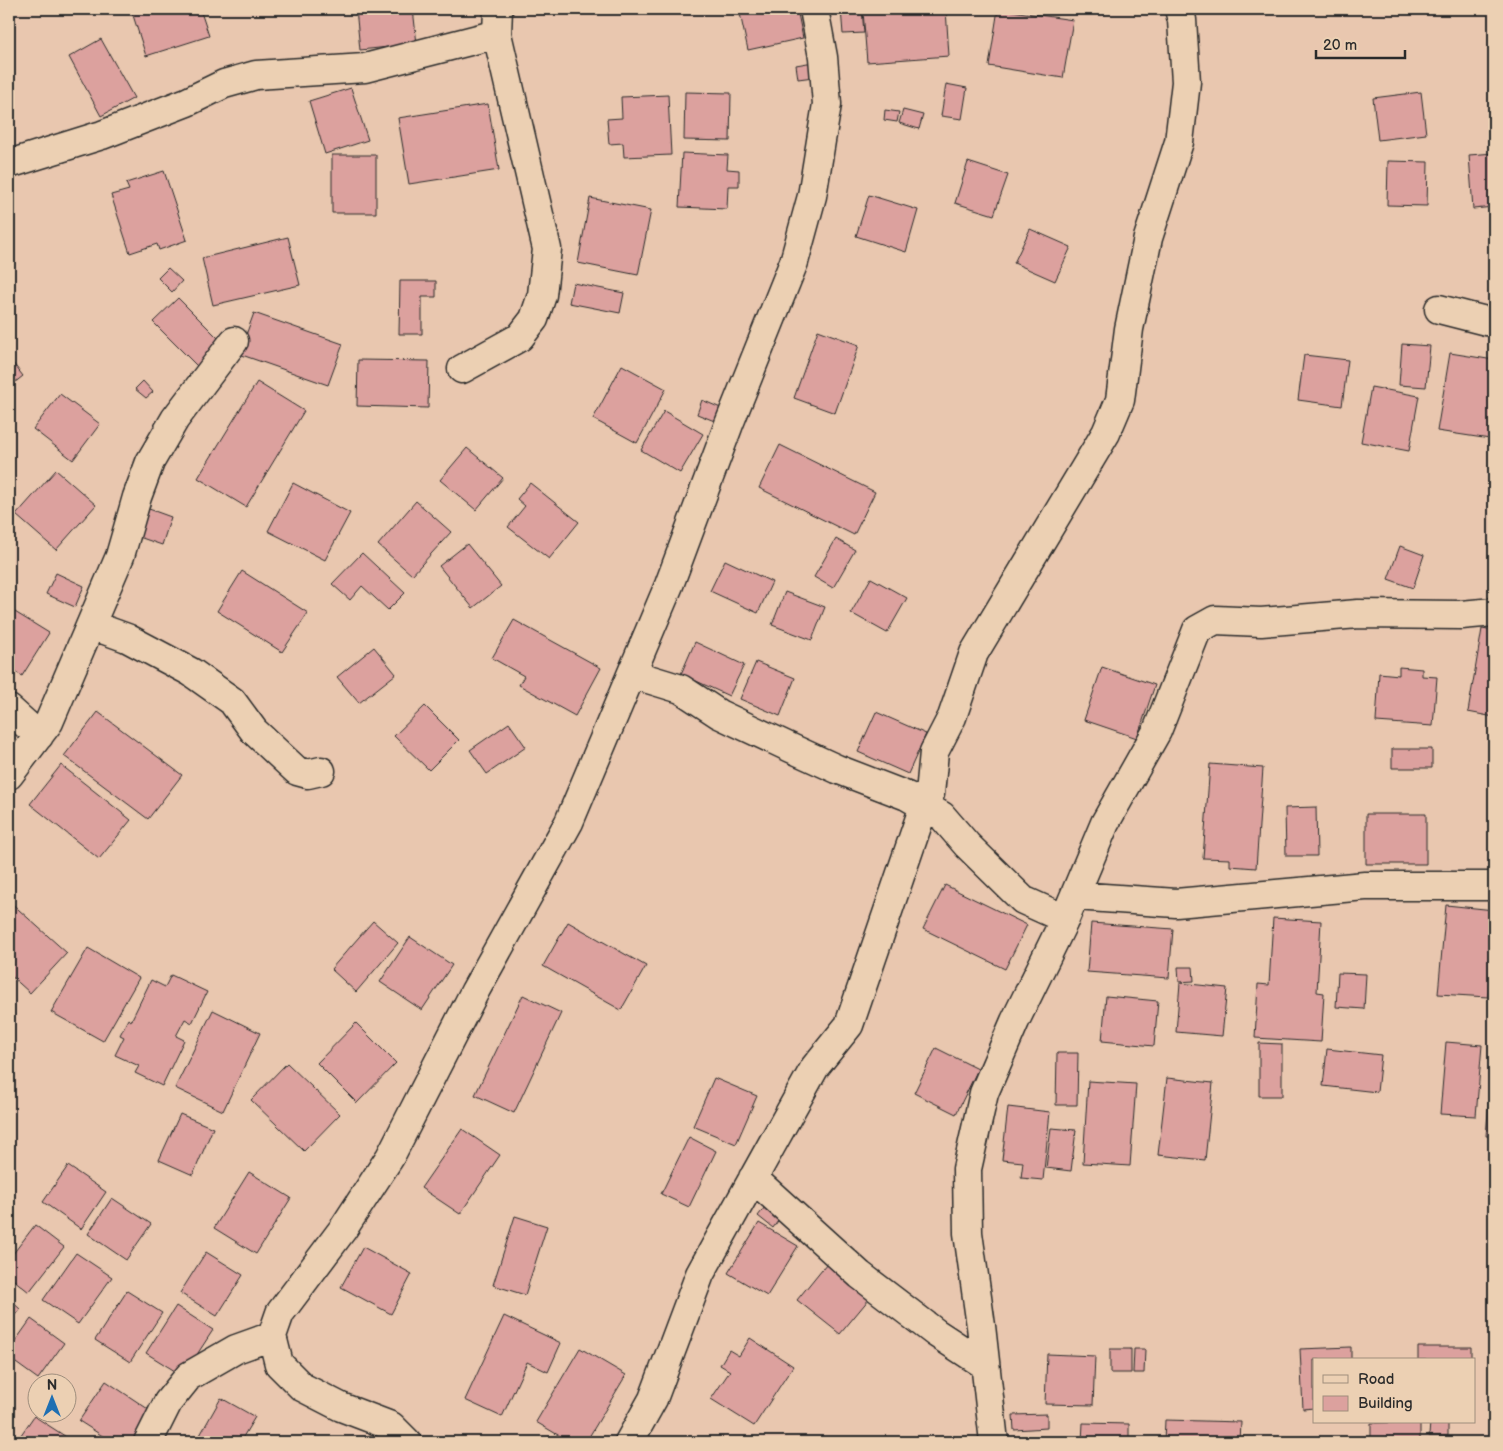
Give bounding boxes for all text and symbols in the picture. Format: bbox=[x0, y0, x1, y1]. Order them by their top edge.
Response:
scale bar bbox=[1316, 28, 1404, 60]
text: 20 m bbox=[1323, 36, 1357, 55]
legend bbox=[1313, 1358, 1476, 1424]
text: Road bbox=[1358, 1370, 1394, 1389]
north arrow bbox=[28, 1374, 78, 1424]
text: N bbox=[47, 1377, 57, 1394]
text: Building bbox=[1358, 1394, 1413, 1413]

